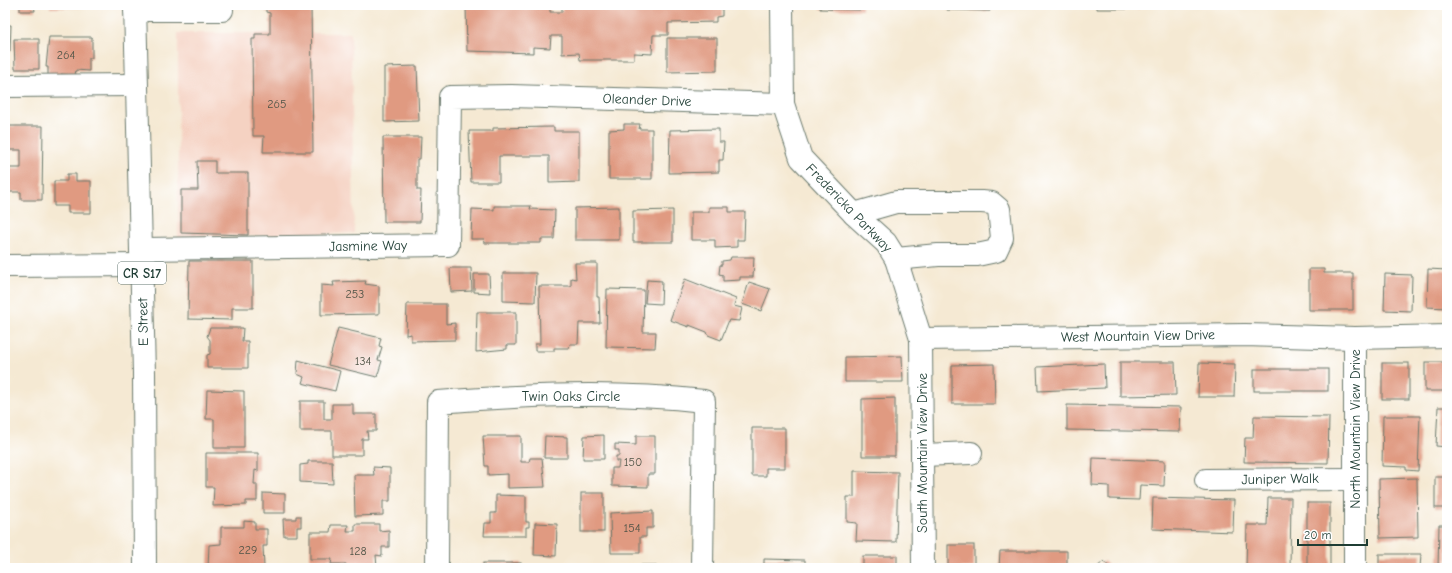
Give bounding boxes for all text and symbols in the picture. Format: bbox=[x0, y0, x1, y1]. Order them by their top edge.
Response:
house number: 264 bbox=[57, 48, 75, 62]
street label: Oleander Drive bbox=[602, 90, 692, 110]
house number: 265 bbox=[267, 97, 287, 111]
street label: Fredericka Parkway bbox=[802, 160, 896, 257]
street label: Jasmine Way bbox=[329, 237, 408, 255]
road number: CR S17 bbox=[118, 262, 166, 284]
house number: 253 bbox=[346, 287, 364, 301]
street label: E Street bbox=[134, 297, 152, 346]
street label: West Mountain View Drive bbox=[1061, 326, 1215, 346]
street label: North Mountain View Drive bbox=[1347, 349, 1364, 509]
house number: 134 bbox=[355, 354, 372, 368]
street label: South Mountain View Drive bbox=[914, 373, 931, 533]
street label: Twin Oaks Circle bbox=[522, 388, 620, 405]
house number: 150 bbox=[624, 455, 642, 469]
street label: Juniper Walk bbox=[1241, 470, 1319, 488]
house number: 154 bbox=[623, 521, 641, 535]
scale bar bbox=[1298, 521, 1367, 547]
text: 20 m bbox=[1304, 528, 1332, 542]
house number: 229 bbox=[239, 543, 257, 557]
house number: 128 bbox=[349, 544, 367, 558]

